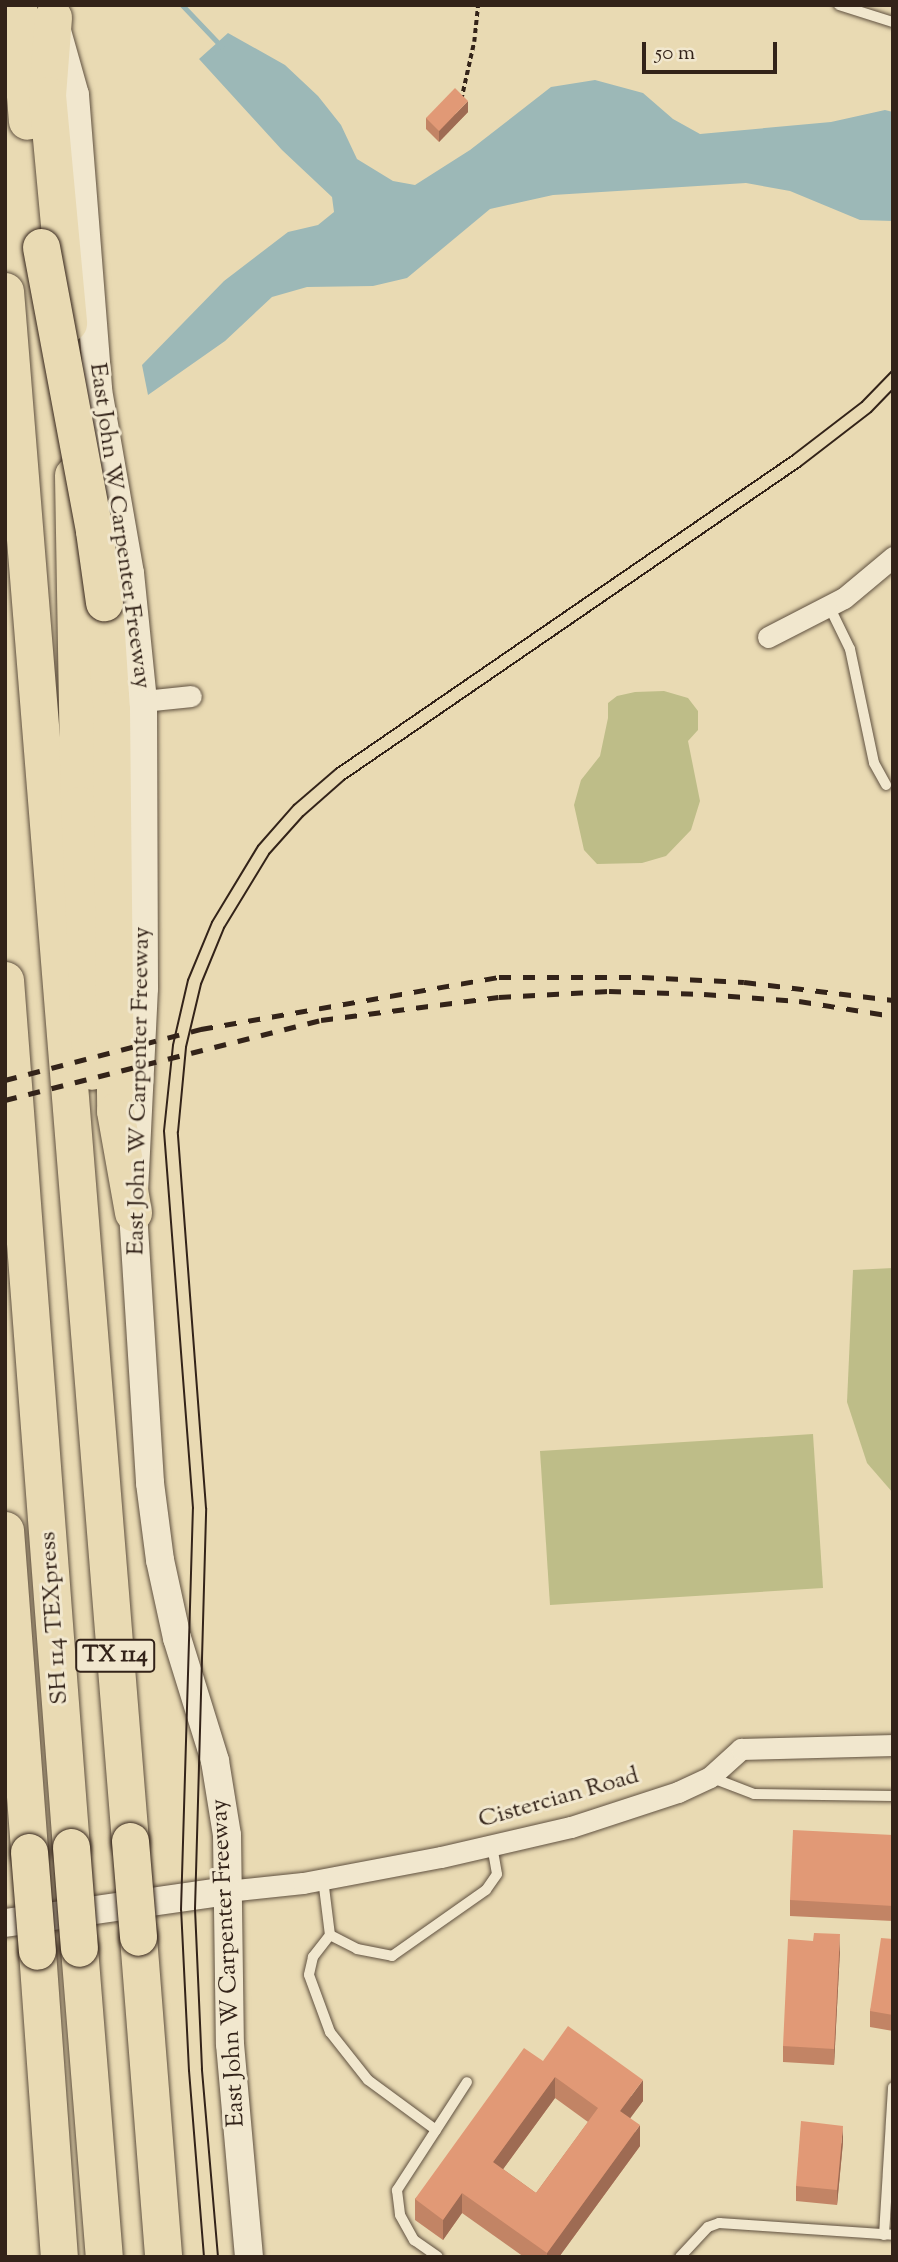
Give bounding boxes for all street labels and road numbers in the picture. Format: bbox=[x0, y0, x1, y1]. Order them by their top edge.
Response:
street label: East John W Carpenter Freeway bbox=[82, 361, 156, 691]
street label: East John W Carpenter Freeway bbox=[123, 926, 157, 1256]
street label: SH 114 TEXpress bbox=[35, 1530, 75, 1706]
road number: TX 114 bbox=[75, 1637, 155, 1676]
street label: Cistercian Road bbox=[475, 1762, 643, 1836]
street label: East John W Carpenter Freeway bbox=[206, 1798, 252, 2128]

